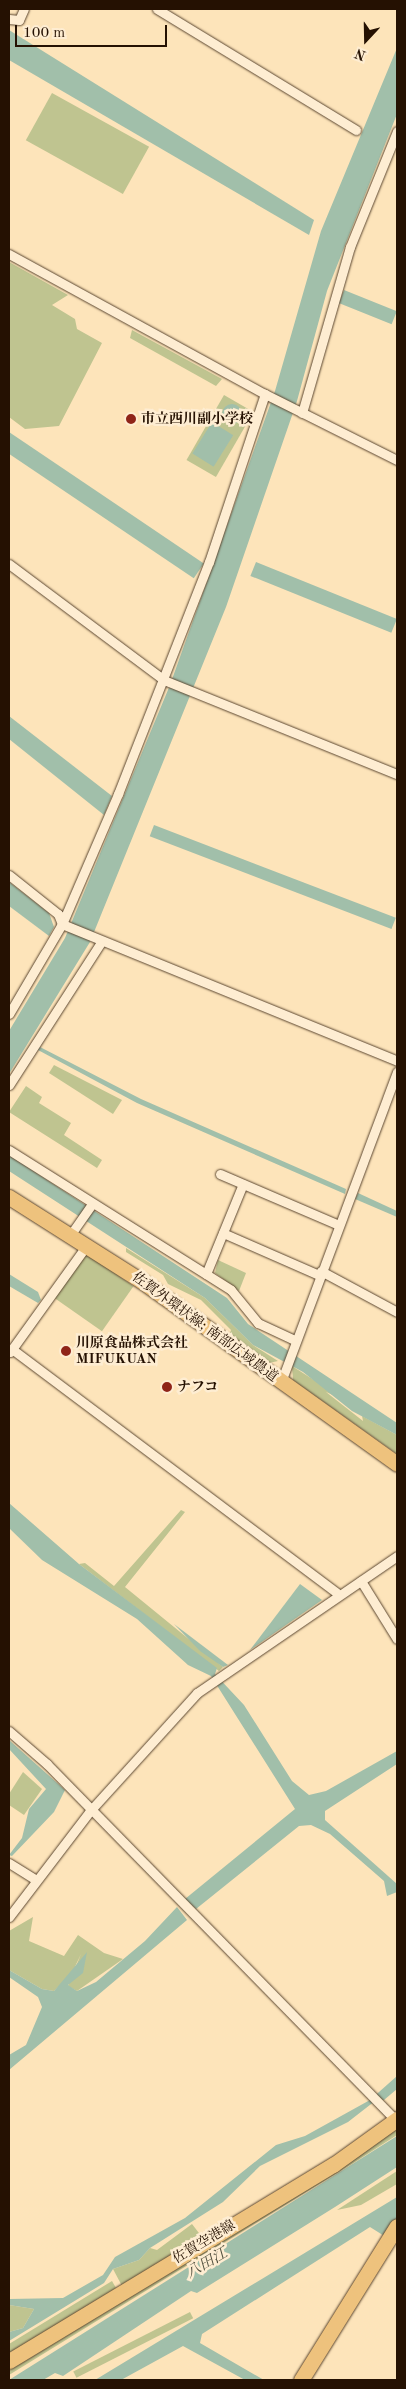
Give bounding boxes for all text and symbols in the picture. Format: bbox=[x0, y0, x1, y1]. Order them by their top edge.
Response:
scale bar bbox=[18, 15, 170, 47]
north arrow bbox=[341, 15, 391, 65]
text: 100 m bbox=[23, 26, 65, 41]
text: N bbox=[353, 46, 368, 62]
place label: 市立西川副小学校 bbox=[141, 411, 253, 427]
marker: 市立西川副小学校 bbox=[125, 413, 137, 425]
street label: 佐賀外環状線; 南部広域農道 bbox=[129, 1269, 281, 1385]
place label: 川原食品株式会社 MIFUKUAN bbox=[76, 1335, 188, 1368]
marker: 川原食品株式会社 MIFUKUAN bbox=[60, 1345, 72, 1357]
place label: ナフコ bbox=[177, 1379, 219, 1395]
marker: ナフコ bbox=[161, 1381, 173, 1393]
street label: 佐賀空港線 bbox=[170, 2217, 238, 2267]
water label: 八田江 bbox=[183, 2245, 231, 2283]

